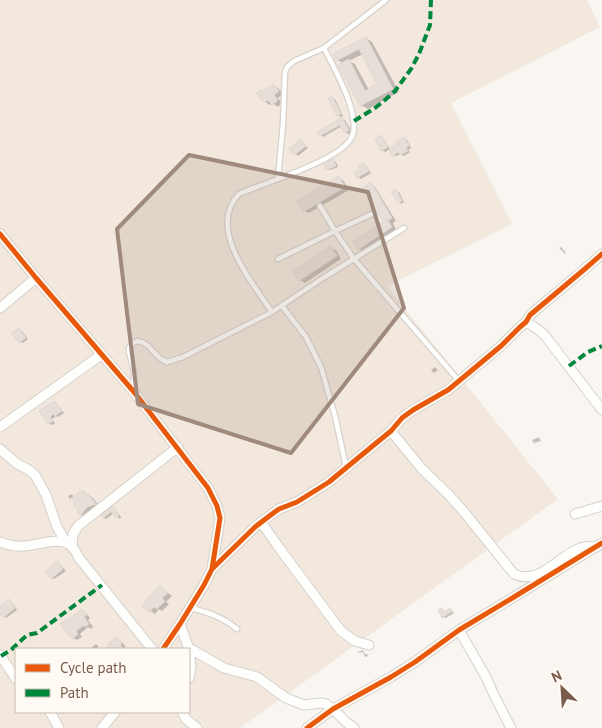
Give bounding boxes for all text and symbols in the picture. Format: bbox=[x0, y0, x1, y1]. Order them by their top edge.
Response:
legend bbox=[15, 648, 190, 713]
text: Cycle path bbox=[60, 658, 126, 677]
north arrow bbox=[537, 663, 587, 713]
text: N bbox=[549, 666, 564, 686]
text: Path bbox=[60, 683, 89, 702]

